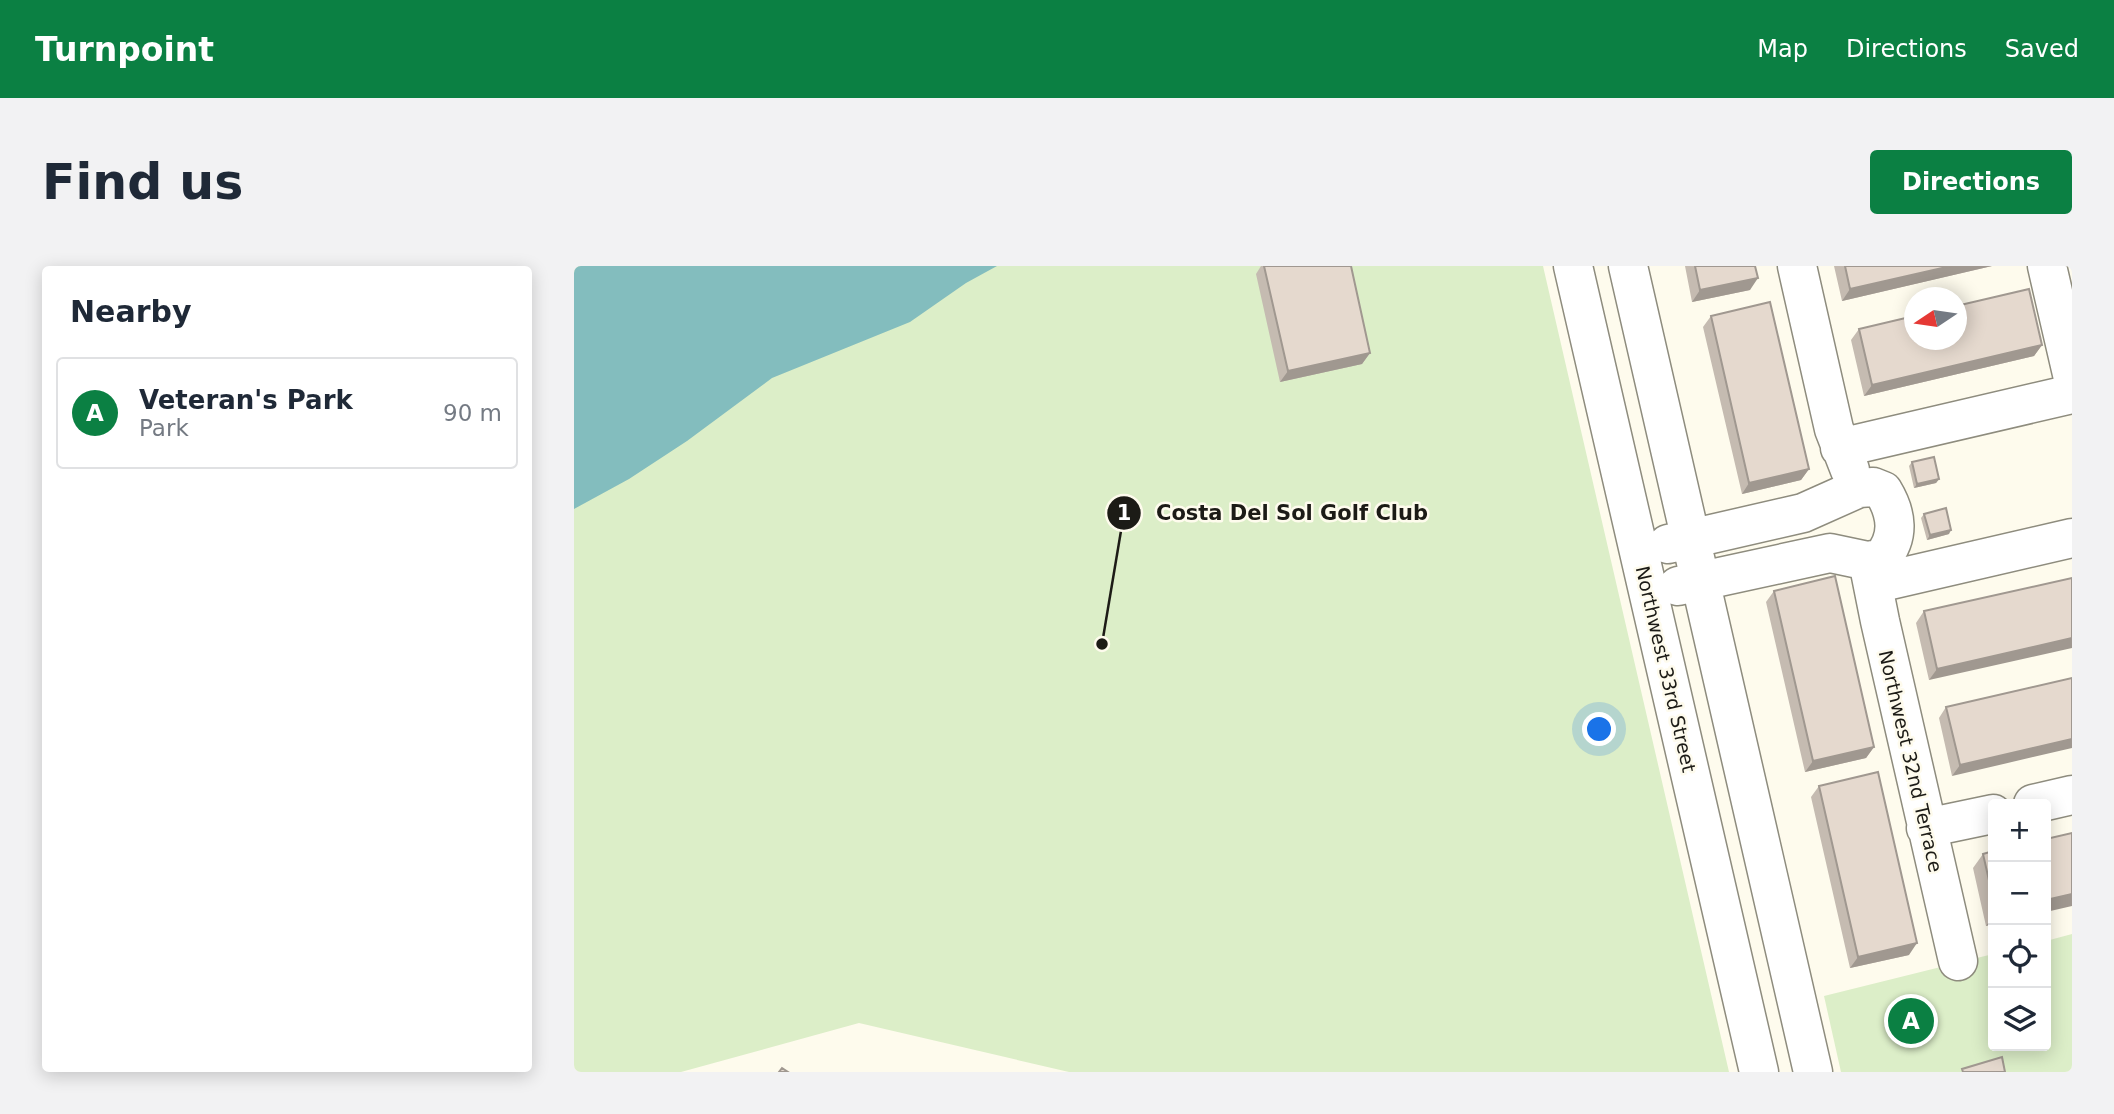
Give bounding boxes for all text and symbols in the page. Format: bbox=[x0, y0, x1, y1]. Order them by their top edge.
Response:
text: Turnpoint bbox=[35, 30, 214, 69]
text: Map bbox=[1757, 35, 1808, 63]
text: Directions bbox=[1846, 35, 1967, 63]
text: Saved bbox=[2005, 35, 2079, 63]
button: Directions bbox=[1870, 150, 2072, 214]
text: Find us bbox=[42, 154, 243, 211]
north arrow bbox=[1904, 287, 1967, 350]
text: Nearby bbox=[70, 294, 192, 329]
text: Veteran's Park bbox=[139, 385, 353, 415]
text: A bbox=[86, 400, 104, 426]
text: 90 m bbox=[443, 400, 502, 426]
text: Park bbox=[139, 415, 189, 441]
callout: Costa Del Sol Golf Club bbox=[1107, 492, 1442, 534]
text: 1 bbox=[1117, 501, 1131, 525]
text: Costa Del Sol Golf Club bbox=[1156, 501, 1428, 525]
street label: Northwest 33rd Street bbox=[1632, 564, 1700, 774]
street label: Northwest 32nd Terrace bbox=[1875, 648, 1947, 874]
your location bbox=[1582, 712, 1616, 746]
map controls bbox=[1988, 799, 2051, 1051]
button: + bbox=[1988, 799, 2051, 862]
button: − bbox=[1988, 862, 2051, 925]
button: locate bbox=[1988, 925, 2051, 988]
button: layers bbox=[1988, 988, 2051, 1051]
pin: A bbox=[1888, 995, 1934, 1047]

